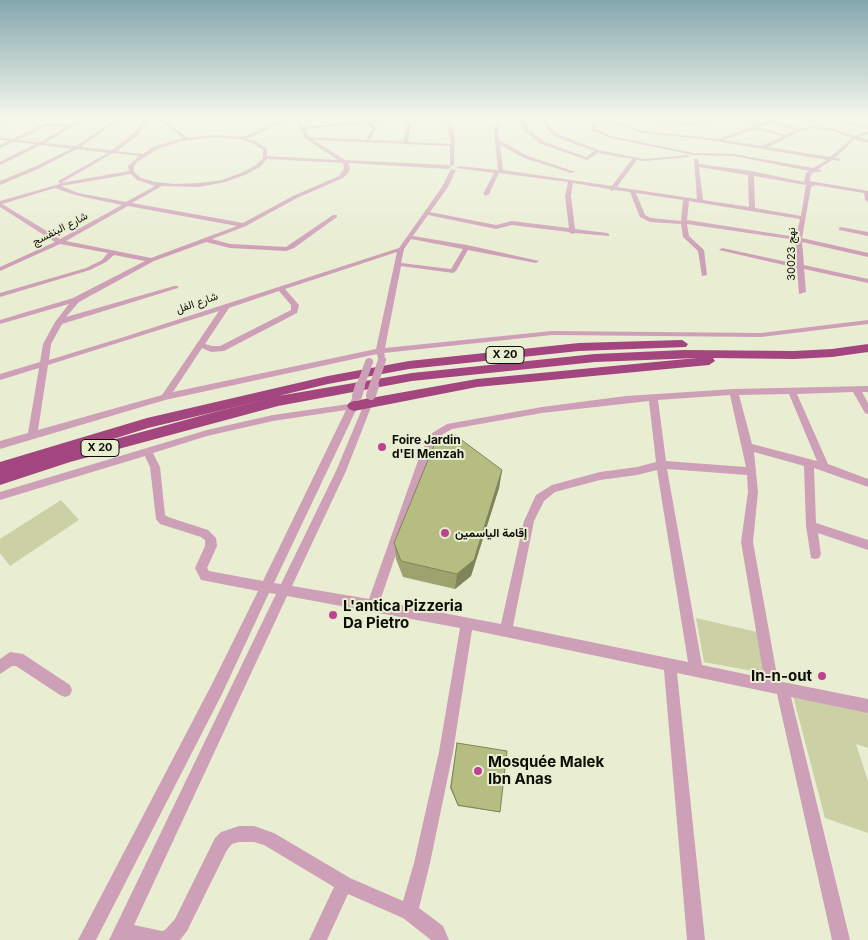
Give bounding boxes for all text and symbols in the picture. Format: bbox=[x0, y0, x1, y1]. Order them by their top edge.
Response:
street label: شارع البنفسج bbox=[30, 209, 90, 249]
street label: نهج 30023 bbox=[785, 227, 799, 281]
street label: شارع الفل bbox=[174, 290, 220, 316]
road number: X 20 bbox=[486, 346, 524, 364]
place label: Foire Jardin d'El Menzah bbox=[392, 433, 464, 461]
road number: X 20 bbox=[81, 439, 119, 456]
marker: Foire Jardin d'El Menzah bbox=[376, 441, 388, 453]
place label: إقامة الياسمين bbox=[455, 526, 527, 540]
marker: إقامة الياسمين bbox=[439, 527, 451, 539]
place label: L'antica Pizzeria Da Pietro bbox=[343, 597, 463, 632]
marker: L'antica Pizzeria Da Pietro bbox=[327, 609, 339, 621]
place label: In-n-out bbox=[751, 667, 812, 685]
marker: In-n-out bbox=[816, 670, 828, 682]
place label: Mosquée Malek Ibn Anas bbox=[488, 753, 604, 788]
marker: Mosquée Malek Ibn Anas bbox=[472, 765, 484, 777]

